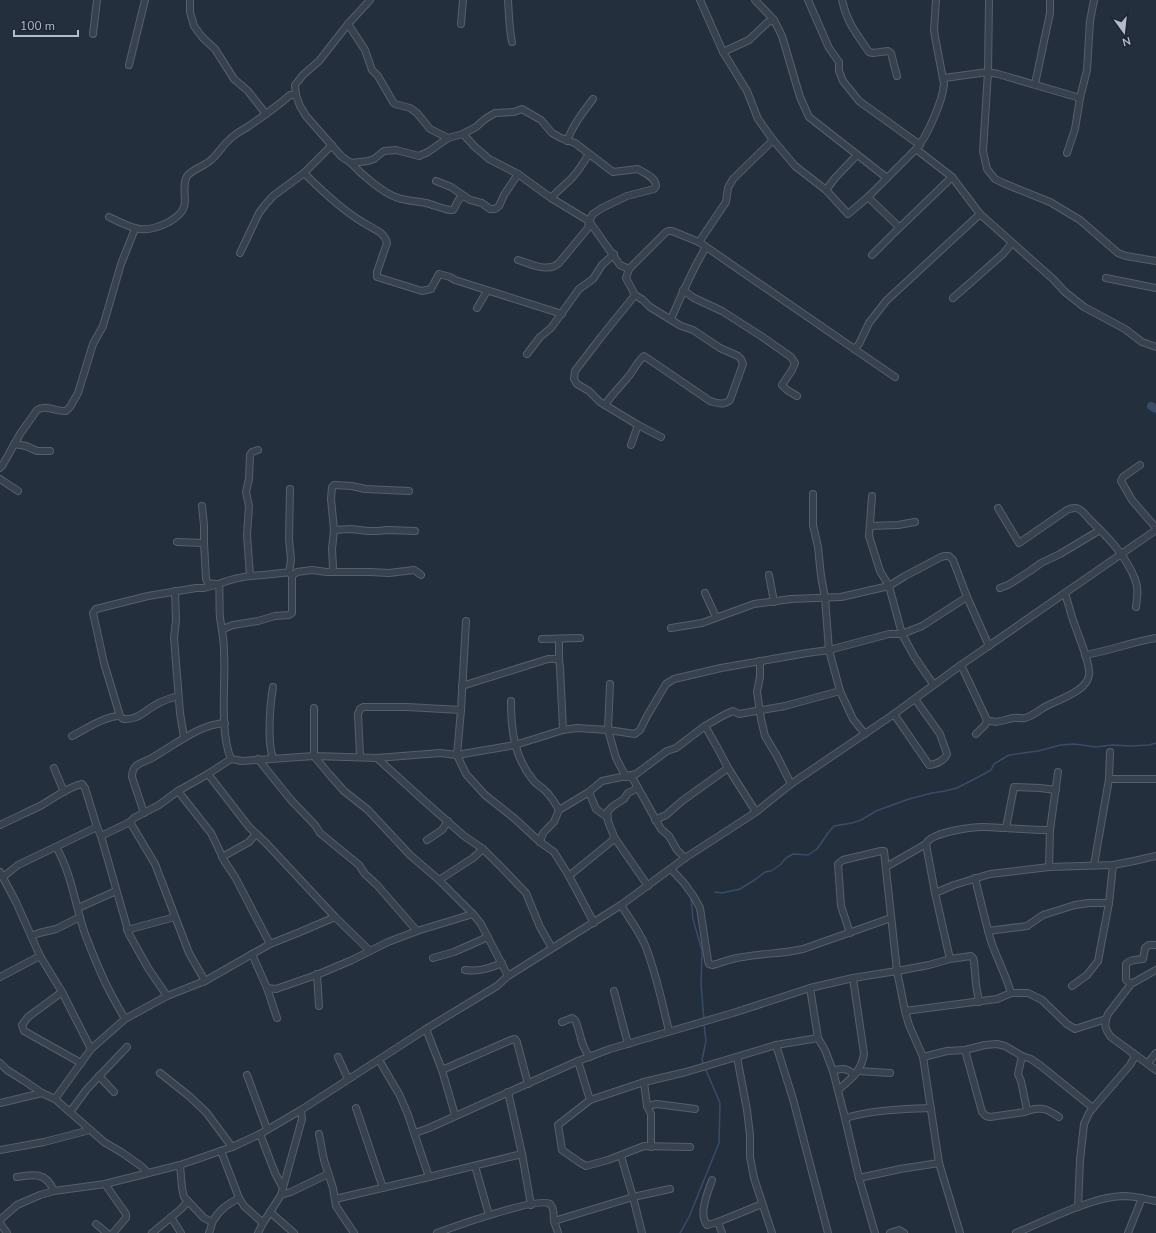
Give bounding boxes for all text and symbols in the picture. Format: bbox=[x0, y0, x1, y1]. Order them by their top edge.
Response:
scale bar bbox=[14, 12, 78, 38]
north arrow bbox=[1104, 12, 1144, 52]
text: 100 m bbox=[20, 18, 55, 34]
text: N bbox=[1121, 33, 1132, 49]

